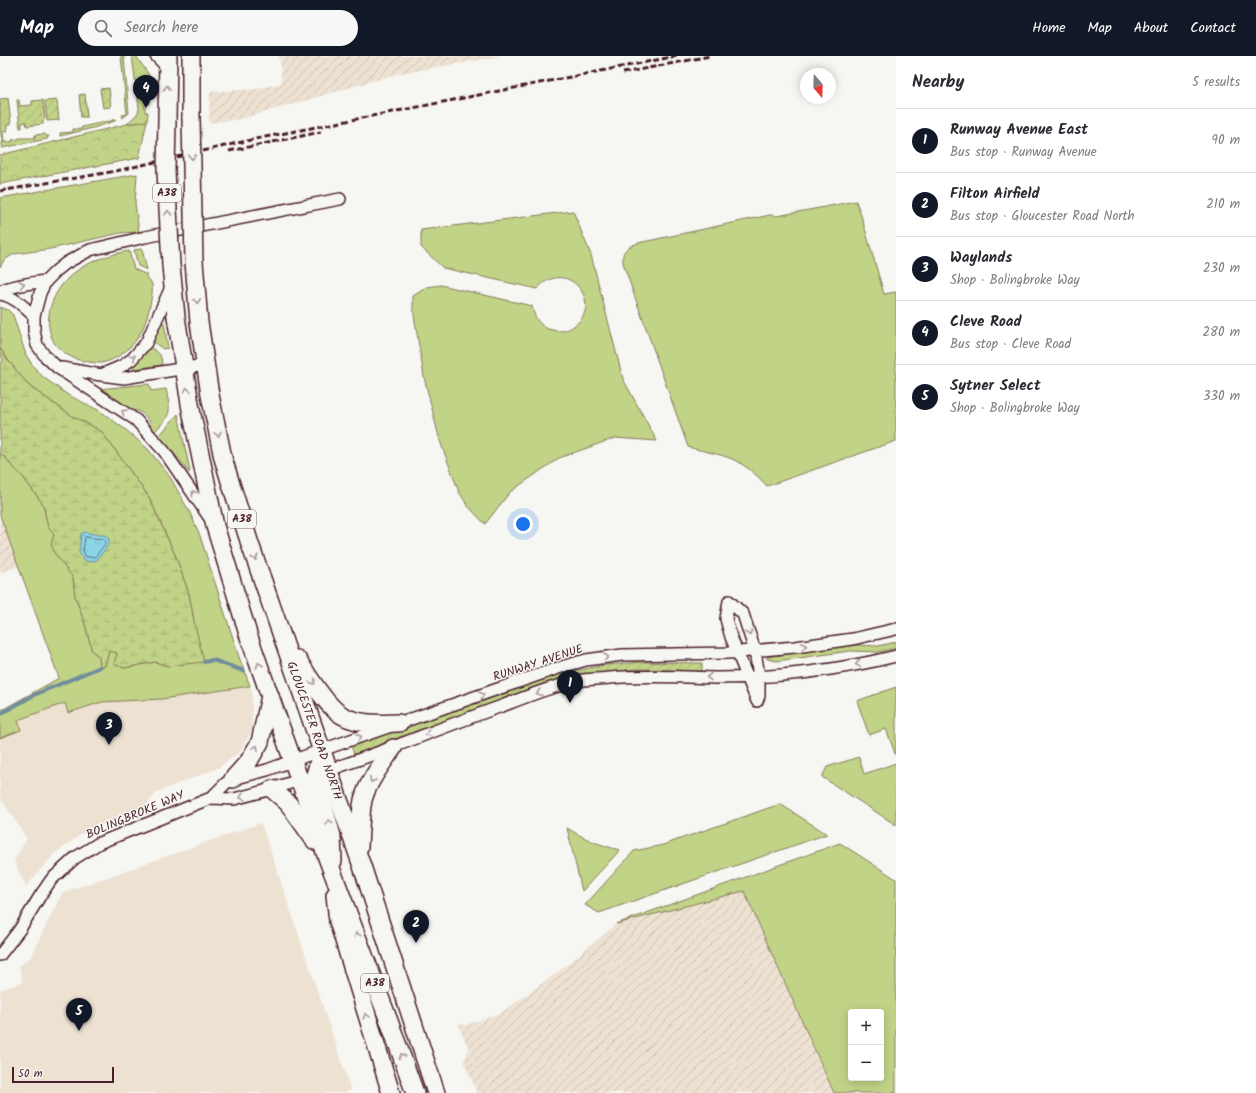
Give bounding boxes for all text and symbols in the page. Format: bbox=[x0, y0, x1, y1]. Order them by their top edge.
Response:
search box bbox=[78, 10, 358, 46]
text: Map bbox=[20, 13, 54, 43]
text: Search here bbox=[124, 16, 198, 40]
icon: search bbox=[92, 17, 114, 39]
text: Home bbox=[1032, 17, 1066, 39]
text: Map bbox=[1088, 17, 1112, 39]
text: About bbox=[1134, 17, 1168, 39]
text: Contact bbox=[1190, 17, 1236, 39]
north arrow bbox=[800, 68, 836, 104]
text: Nearby bbox=[912, 69, 964, 96]
text: 5 results bbox=[1192, 72, 1240, 93]
pin: 4 bbox=[133, 75, 159, 108]
one-way arrow bbox=[163, 85, 171, 91]
text: Runway Avenue East bbox=[950, 118, 1088, 142]
text: 1 bbox=[923, 130, 927, 151]
text: 90 m bbox=[1212, 130, 1240, 151]
text: Bus stop · Runway Avenue bbox=[950, 142, 1097, 163]
one-way arrow bbox=[187, 154, 196, 160]
text: Filton Airfield bbox=[950, 182, 1040, 206]
road number: A38 bbox=[153, 184, 181, 202]
text: 2 bbox=[921, 194, 929, 215]
text: 210 m bbox=[1206, 194, 1240, 215]
text: Bus stop · Gloucester Road North bbox=[950, 206, 1135, 227]
one-way arrow bbox=[164, 210, 172, 216]
text: Waylands bbox=[950, 246, 1012, 270]
text: 3 bbox=[921, 258, 929, 279]
text: 230 m bbox=[1203, 258, 1240, 279]
text: Shop · Bolingbroke Way bbox=[950, 270, 1080, 291]
one-way arrow bbox=[19, 281, 26, 289]
one-way arrow bbox=[192, 298, 201, 304]
text: Cleve Road bbox=[950, 310, 1022, 334]
text: 4 bbox=[921, 322, 929, 343]
text: 280 m bbox=[1203, 322, 1240, 343]
text: Bus stop · Cleve Road bbox=[950, 334, 1071, 355]
one-way arrow bbox=[128, 354, 136, 362]
text: Sytner Select bbox=[950, 374, 1041, 398]
text: 5 bbox=[922, 386, 928, 407]
text: 330 m bbox=[1203, 386, 1240, 407]
one-way arrow bbox=[183, 387, 192, 393]
text: Shop · Bolingbroke Way bbox=[950, 398, 1080, 419]
one-way arrow bbox=[122, 410, 129, 417]
one-way arrow bbox=[213, 430, 221, 437]
one-way arrow bbox=[192, 491, 199, 498]
road number: A38 bbox=[228, 510, 256, 528]
your location bbox=[513, 514, 533, 534]
one-way arrow bbox=[250, 554, 259, 561]
one-way arrow bbox=[745, 629, 753, 636]
street label: RUNWAY AVENUE bbox=[490, 639, 586, 687]
one-way arrow bbox=[801, 641, 807, 650]
one-way arrow bbox=[603, 653, 609, 662]
street label: GLOUCESTER ROAD NORTH bbox=[282, 659, 348, 802]
one-way arrow bbox=[855, 659, 861, 668]
one-way arrow bbox=[256, 661, 264, 668]
pin: 1 bbox=[557, 670, 583, 703]
one-way arrow bbox=[706, 673, 712, 681]
one-way arrow bbox=[308, 678, 315, 685]
one-way arrow bbox=[535, 688, 542, 696]
one-way arrow bbox=[479, 691, 486, 699]
pin: 3 bbox=[96, 712, 122, 745]
one-way arrow bbox=[424, 730, 431, 738]
one-way arrow bbox=[356, 733, 363, 742]
one-way arrow bbox=[252, 745, 259, 752]
one-way arrow bbox=[369, 776, 376, 784]
street label: BOLINGBROKE WAY bbox=[83, 785, 188, 844]
one-way arrow bbox=[238, 792, 245, 801]
one-way arrow bbox=[325, 818, 333, 825]
pin: 2 bbox=[403, 910, 429, 943]
one-way arrow bbox=[353, 931, 361, 938]
road number: A38 bbox=[361, 974, 389, 992]
pin: 5 bbox=[66, 998, 92, 1031]
map controls bbox=[848, 1009, 884, 1081]
button: + bbox=[848, 1009, 884, 1045]
one-way arrow bbox=[363, 1013, 371, 1020]
button: − bbox=[848, 1045, 884, 1081]
one-way arrow bbox=[398, 1053, 407, 1060]
scale bar bbox=[12, 1065, 114, 1084]
text: 50 m bbox=[18, 1065, 43, 1083]

